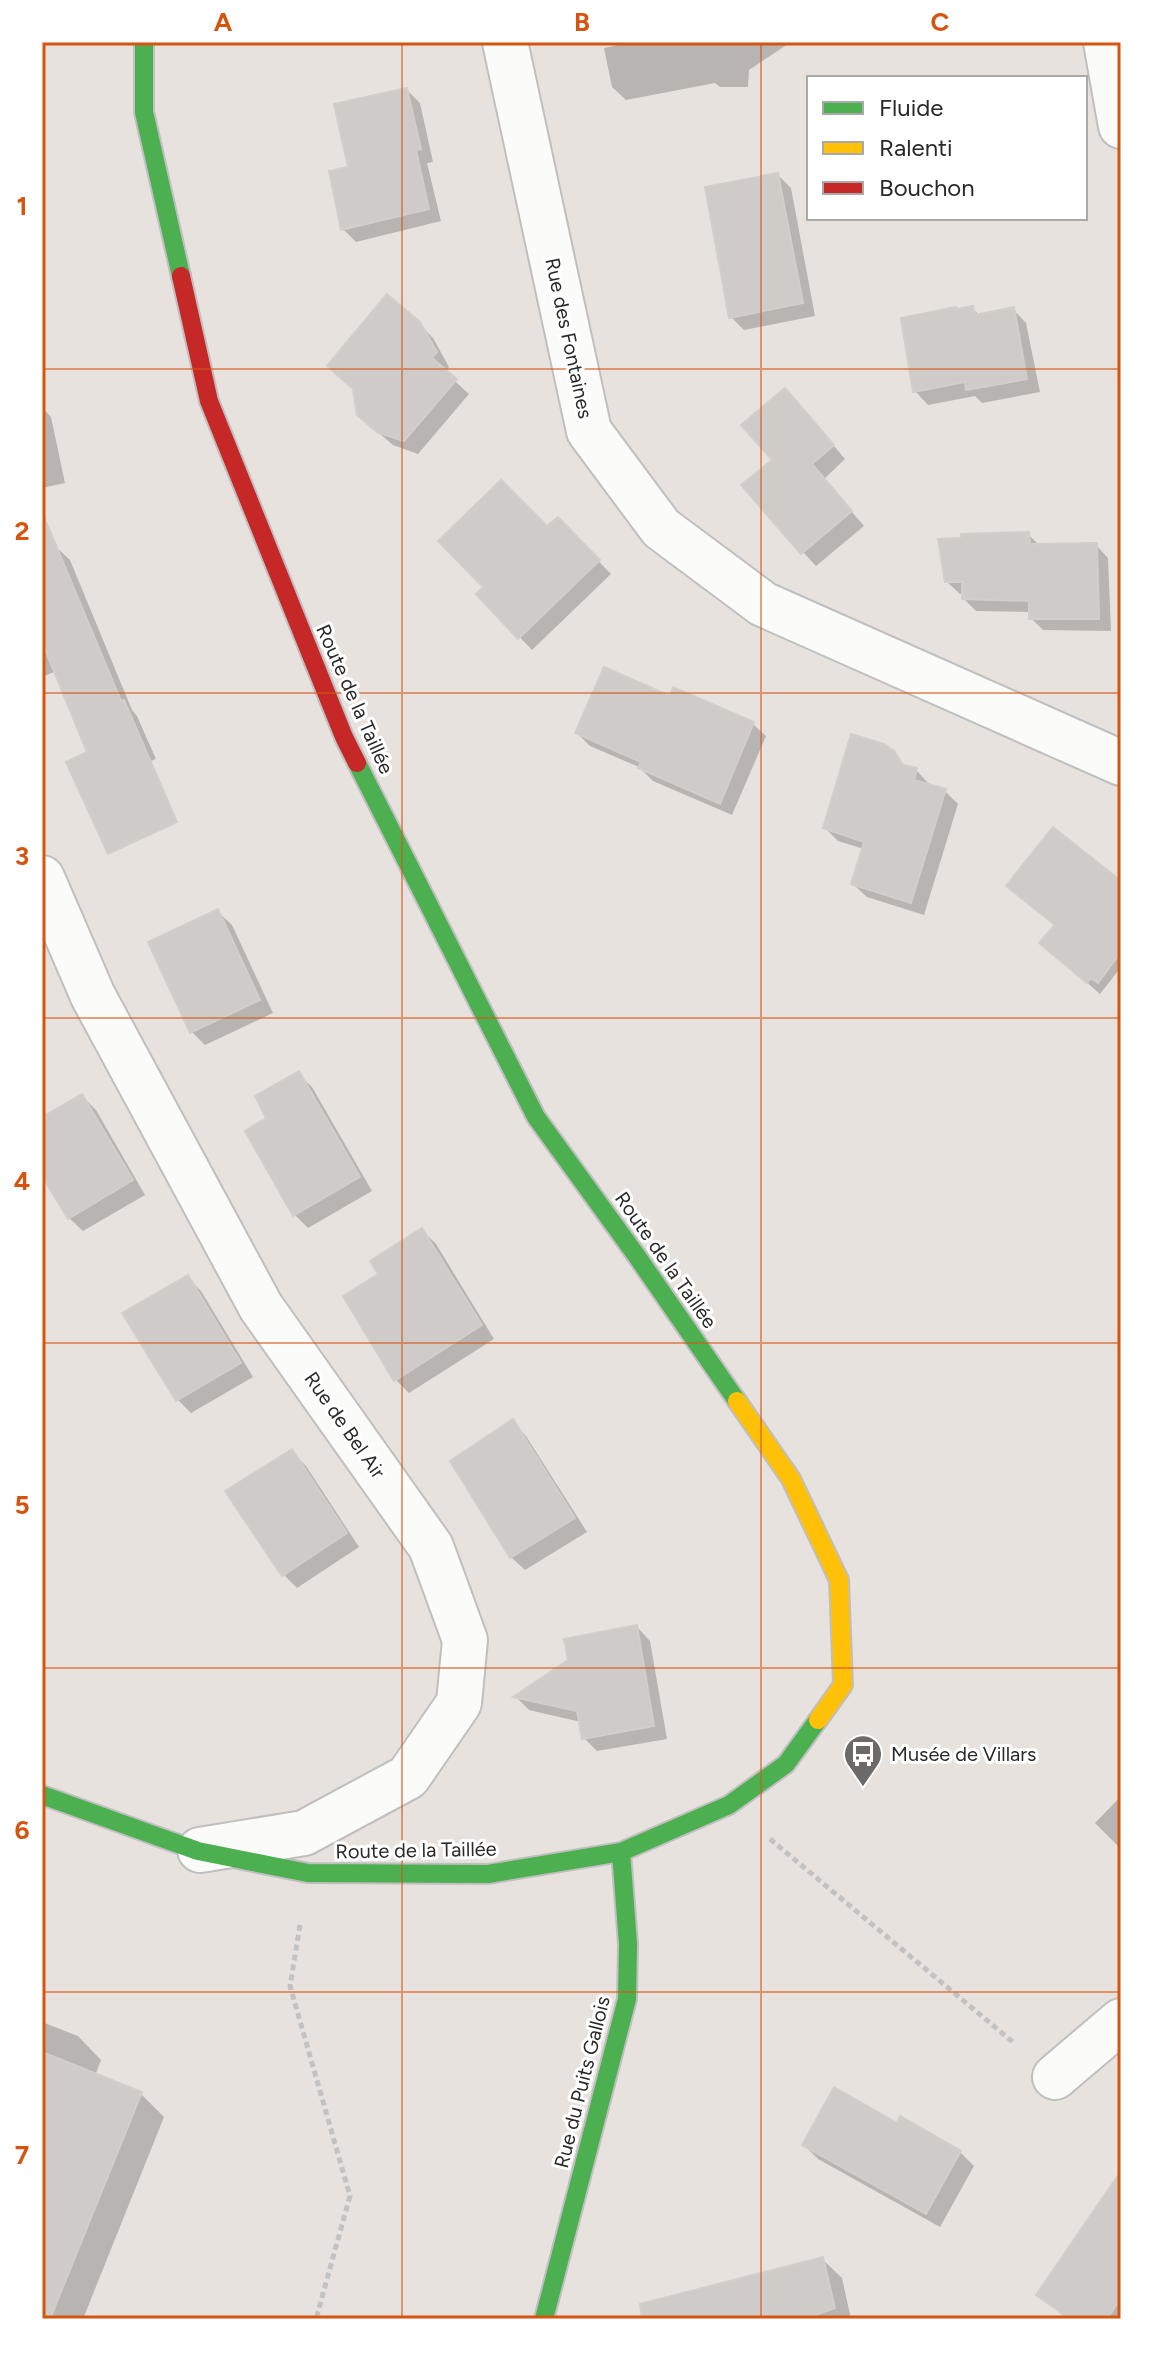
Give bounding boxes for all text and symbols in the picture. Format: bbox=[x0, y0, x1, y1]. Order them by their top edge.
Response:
text: A bbox=[214, 6, 233, 38]
text: B bbox=[574, 6, 590, 38]
text: C bbox=[931, 6, 950, 38]
legend bbox=[807, 76, 1087, 220]
text: Fluide bbox=[879, 93, 943, 122]
text: Ralenti bbox=[879, 133, 953, 162]
text: Bouchon bbox=[879, 173, 975, 202]
text: 1 bbox=[17, 190, 27, 222]
street label: Rue des Fontaines bbox=[540, 255, 598, 421]
text: 2 bbox=[14, 515, 30, 547]
street label: Route de la Taillée bbox=[311, 621, 399, 778]
text: 3 bbox=[15, 840, 29, 872]
text: 4 bbox=[14, 1165, 30, 1197]
street label: Route de la Taillée bbox=[610, 1187, 722, 1333]
street label: Rue de Bel Air bbox=[299, 1367, 391, 1483]
text: 5 bbox=[14, 1489, 30, 1521]
bus stop icon: Musée de Villars bbox=[842, 1733, 884, 1788]
place label: Musée de Villars bbox=[891, 1742, 1036, 1766]
text: 6 bbox=[14, 1814, 30, 1846]
street label: Route de la Taillée bbox=[335, 1837, 497, 1863]
street label: Rue du Puits Gallois bbox=[549, 1994, 615, 2170]
text: 7 bbox=[15, 2139, 29, 2171]

